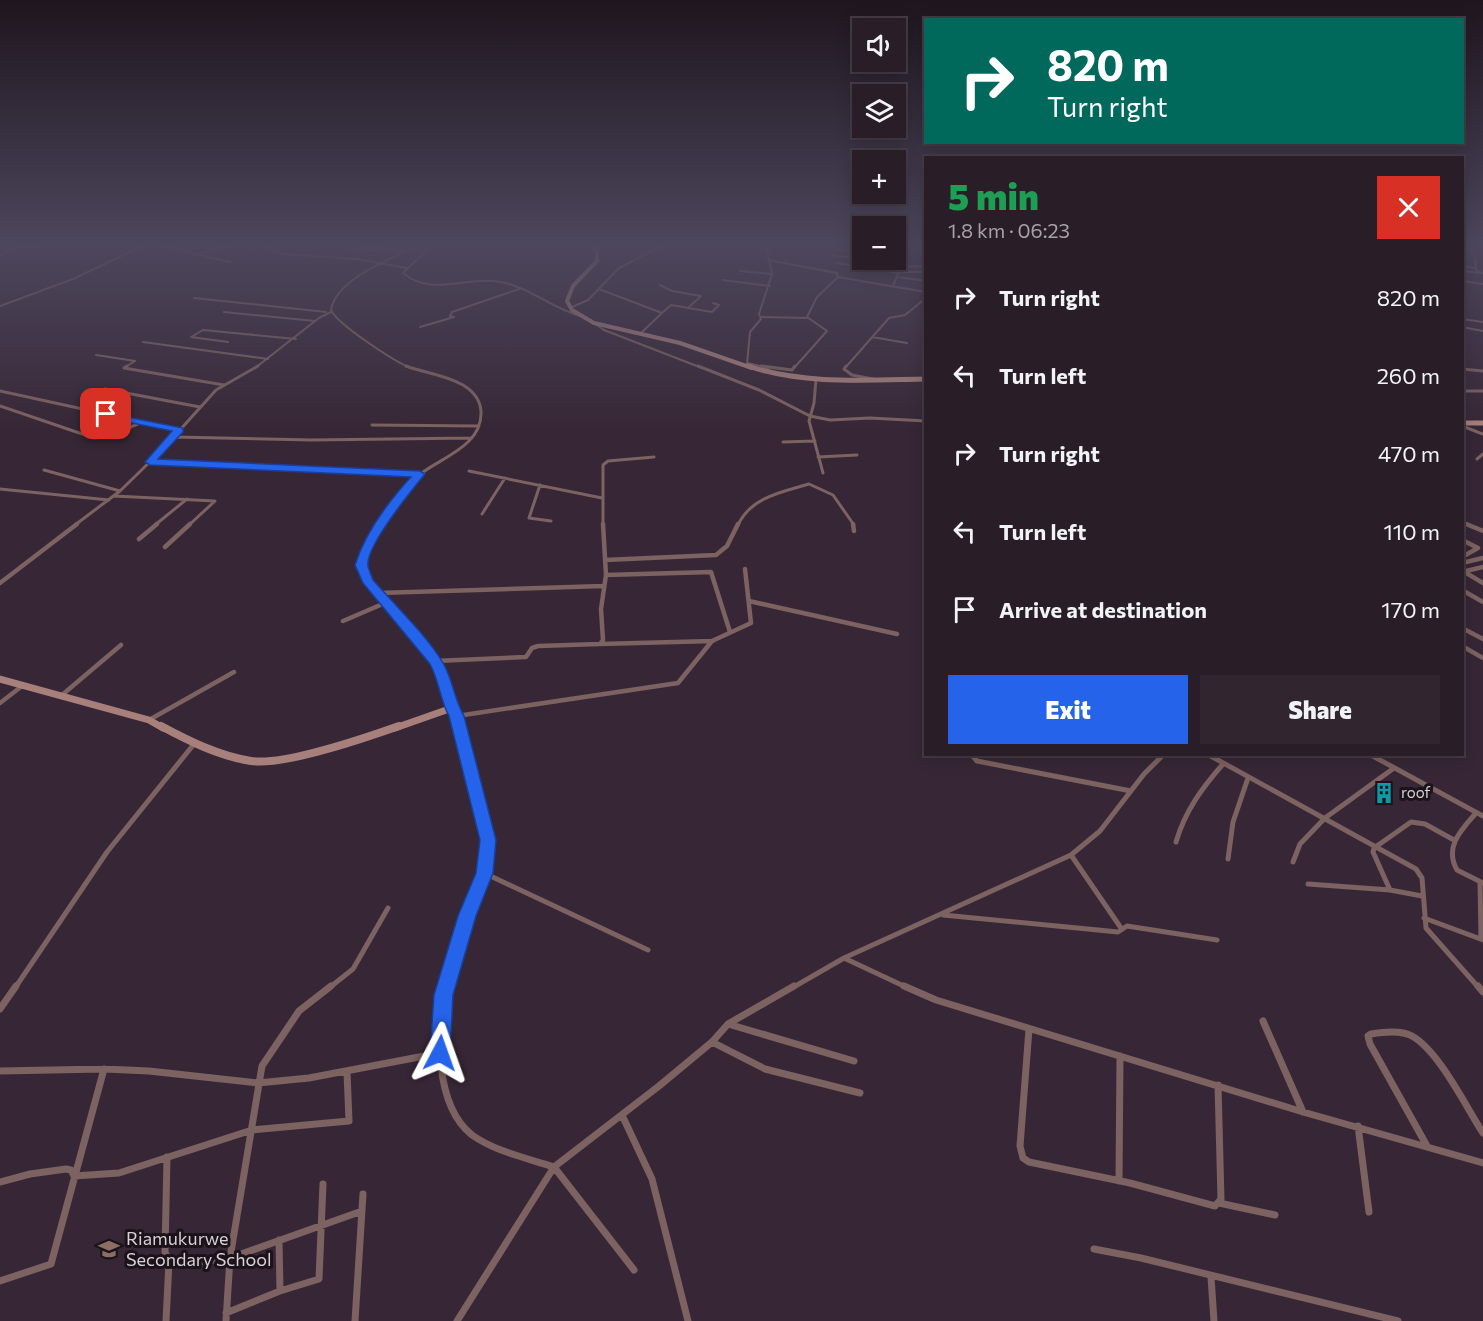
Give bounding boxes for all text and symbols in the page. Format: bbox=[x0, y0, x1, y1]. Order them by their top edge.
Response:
map controls bbox=[852, 18, 906, 270]
button: sound bbox=[852, 18, 906, 72]
text: 820 m bbox=[1047, 38, 1169, 90]
icon: right bbox=[948, 42, 1026, 120]
button: layers bbox=[852, 84, 906, 138]
text: Turn right bbox=[1047, 90, 1167, 123]
button: + bbox=[852, 150, 906, 204]
text: 5 min bbox=[948, 173, 1039, 217]
button: close bbox=[1377, 176, 1440, 239]
button: − bbox=[852, 216, 906, 270]
text: 1.8 km · 06:23 bbox=[948, 218, 1070, 242]
icon: right bbox=[948, 281, 981, 314]
text: Turn right bbox=[999, 284, 1100, 311]
text: 820 m bbox=[1377, 284, 1440, 311]
icon: left bbox=[948, 359, 981, 392]
text: Turn left bbox=[999, 362, 1086, 389]
text: 260 m bbox=[1377, 362, 1440, 389]
pin bbox=[80, 388, 131, 439]
icon: arrive bbox=[89, 397, 122, 430]
icon: right bbox=[948, 437, 981, 470]
text: Turn right bbox=[999, 440, 1100, 467]
text: 470 m bbox=[1378, 440, 1440, 467]
icon: left bbox=[948, 515, 981, 548]
text: Turn left bbox=[999, 518, 1086, 545]
text: 110 m bbox=[1383, 518, 1440, 545]
icon: arrive bbox=[948, 593, 981, 626]
text: Arrive at destination bbox=[999, 596, 1207, 623]
text: 170 m bbox=[1381, 596, 1440, 623]
button: Exit bbox=[948, 675, 1188, 744]
button: Share bbox=[1200, 675, 1440, 744]
building icon: roof bbox=[1372, 781, 1396, 805]
place label: roof bbox=[1401, 783, 1431, 801]
position arrow bbox=[408, 1021, 472, 1085]
place label: Riamukurwe Secondary School bbox=[126, 1227, 272, 1270]
school or university icon: Riamukurwe Secondary School bbox=[97, 1237, 121, 1261]

